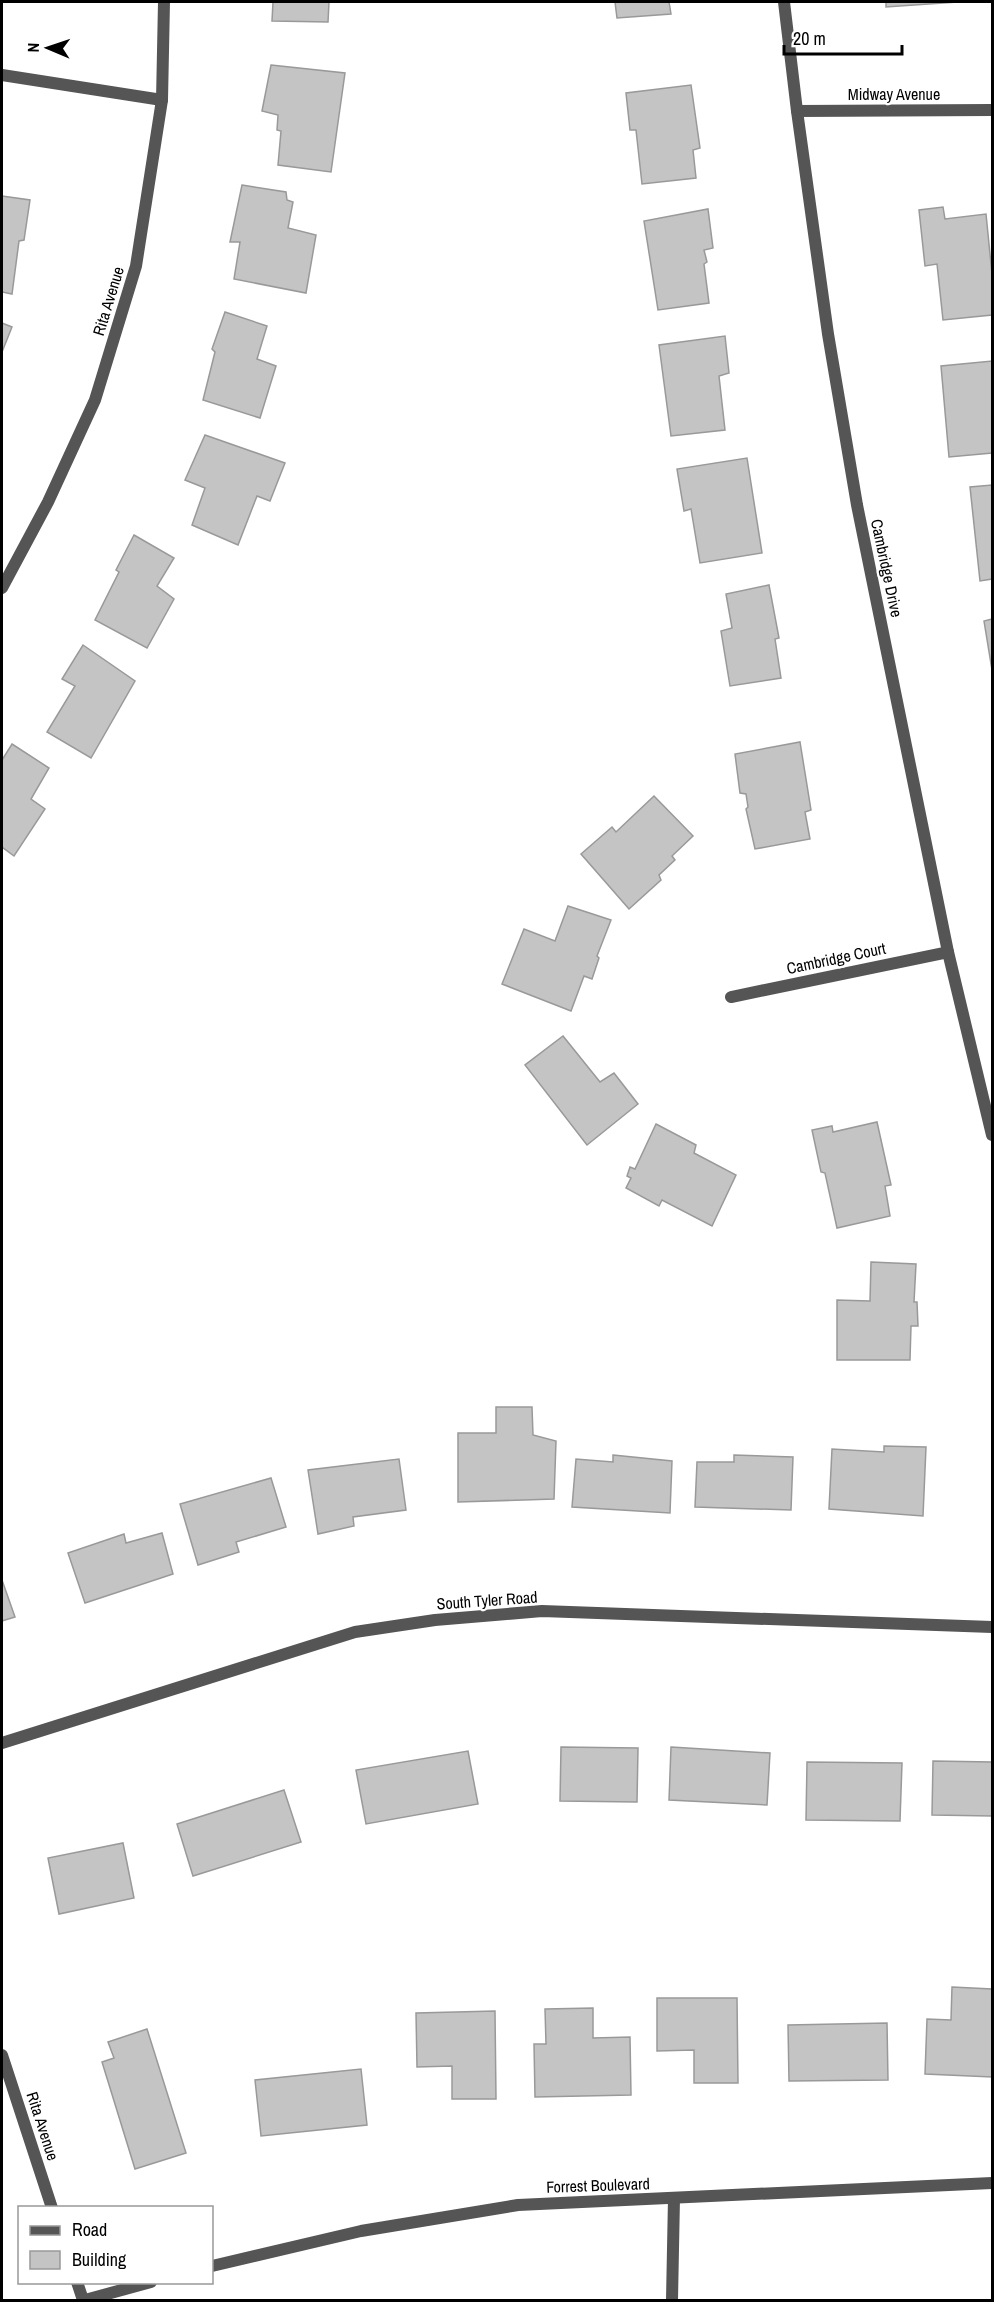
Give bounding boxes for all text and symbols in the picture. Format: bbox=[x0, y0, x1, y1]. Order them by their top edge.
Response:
north arrow bbox=[18, 18, 78, 78]
scale bar bbox=[784, 18, 902, 56]
text: 20 m bbox=[793, 26, 826, 51]
text: N bbox=[22, 42, 44, 53]
street label: Midway Avenue bbox=[848, 83, 940, 105]
street label: Rita Avenue bbox=[87, 264, 129, 338]
street label: Cambridge Drive bbox=[866, 517, 908, 619]
street label: Cambridge Court bbox=[784, 937, 888, 979]
street label: South Tyler Road bbox=[436, 1585, 538, 1615]
street label: Rita Avenue bbox=[22, 2089, 64, 2163]
street label: Forrest Boulevard bbox=[546, 2172, 650, 2198]
legend bbox=[18, 2206, 213, 2284]
text: Road bbox=[72, 2217, 107, 2242]
text: Building bbox=[72, 2247, 127, 2272]

